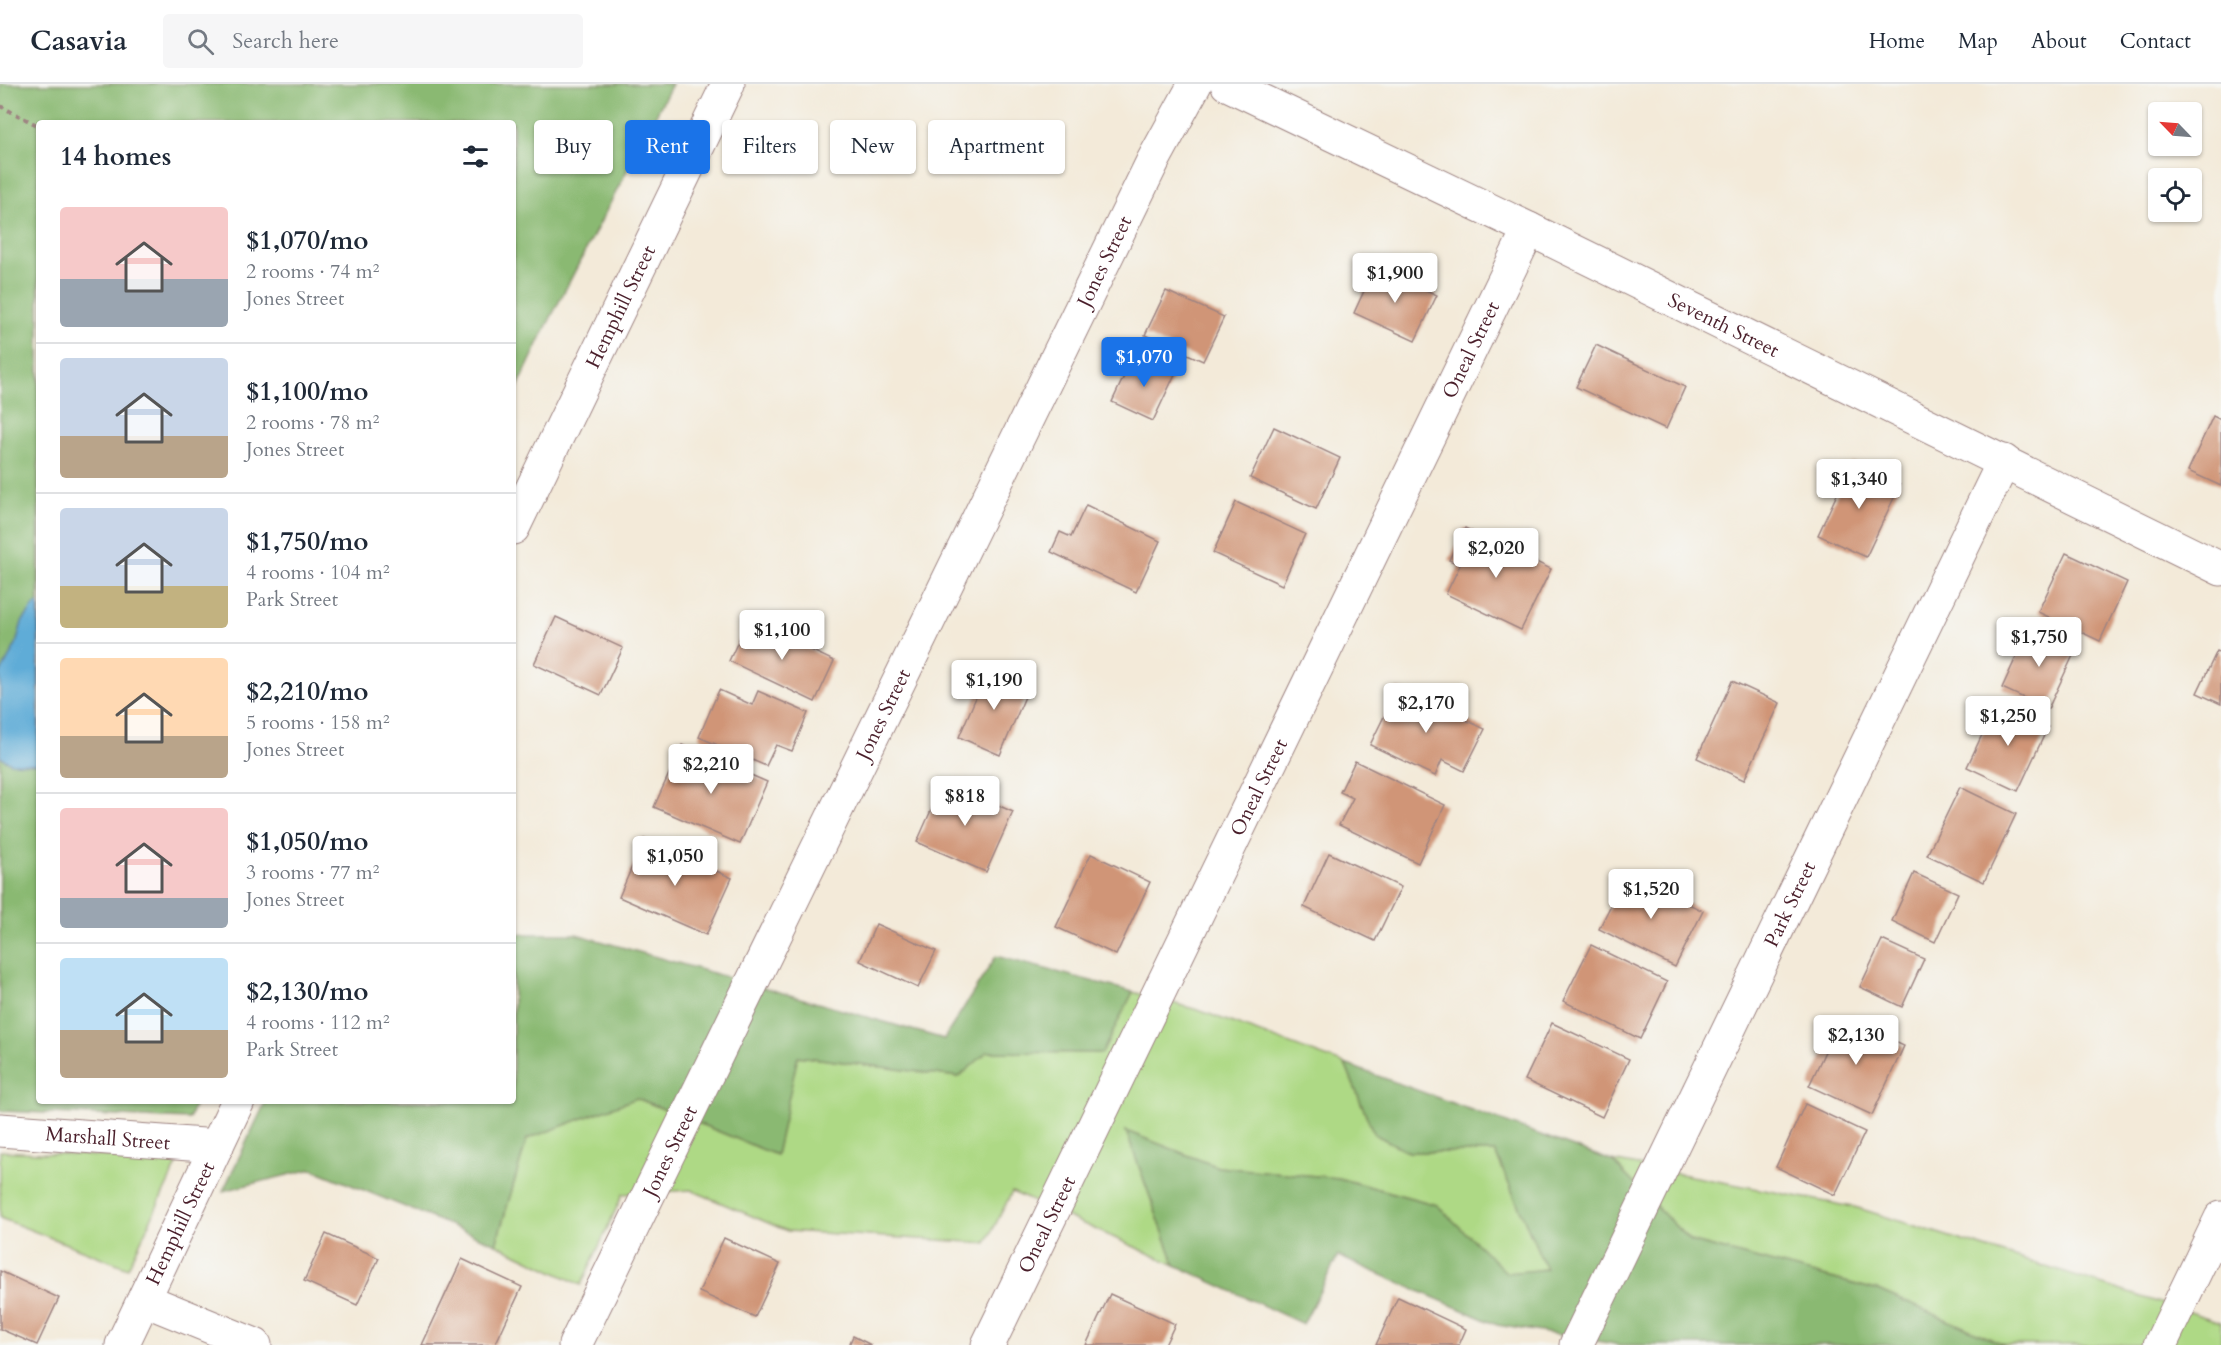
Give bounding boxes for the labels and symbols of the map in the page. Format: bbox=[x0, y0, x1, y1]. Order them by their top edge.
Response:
north arrow bbox=[2148, 102, 2202, 156]
street label: Jones Street bbox=[1070, 211, 1139, 314]
street label: Hemphill Street bbox=[579, 240, 662, 373]
pin: $1,900 bbox=[1346, 253, 1444, 304]
street label: Seventh Street bbox=[1663, 286, 1784, 364]
street label: Oneal Street bbox=[1436, 296, 1506, 403]
pin: $1,070 bbox=[1095, 337, 1193, 388]
pin: $1,340 bbox=[1810, 459, 1908, 510]
pin: $2,020 bbox=[1447, 528, 1545, 579]
pin: $1,100 bbox=[733, 610, 831, 661]
pin: $1,750 bbox=[1990, 617, 2088, 668]
pin: $1,190 bbox=[945, 660, 1043, 711]
street label: Jones Street bbox=[848, 664, 917, 767]
pin: $2,170 bbox=[1377, 683, 1475, 734]
pin: $1,250 bbox=[1959, 696, 2057, 747]
street label: Oneal Street bbox=[1224, 734, 1294, 840]
pin: $2,210 bbox=[662, 744, 760, 795]
pin: $818 bbox=[929, 776, 1001, 827]
pin: $1,050 bbox=[626, 836, 724, 887]
street label: Park Street bbox=[1758, 856, 1822, 951]
pin: $1,520 bbox=[1602, 869, 1700, 920]
pin: $2,130 bbox=[1807, 1015, 1905, 1066]
street label: Jones Street bbox=[635, 1100, 704, 1204]
street label: Marshall Street bbox=[44, 1120, 172, 1157]
street label: Hemphill Street bbox=[140, 1156, 222, 1289]
street label: Oneal Street bbox=[1012, 1171, 1082, 1278]

